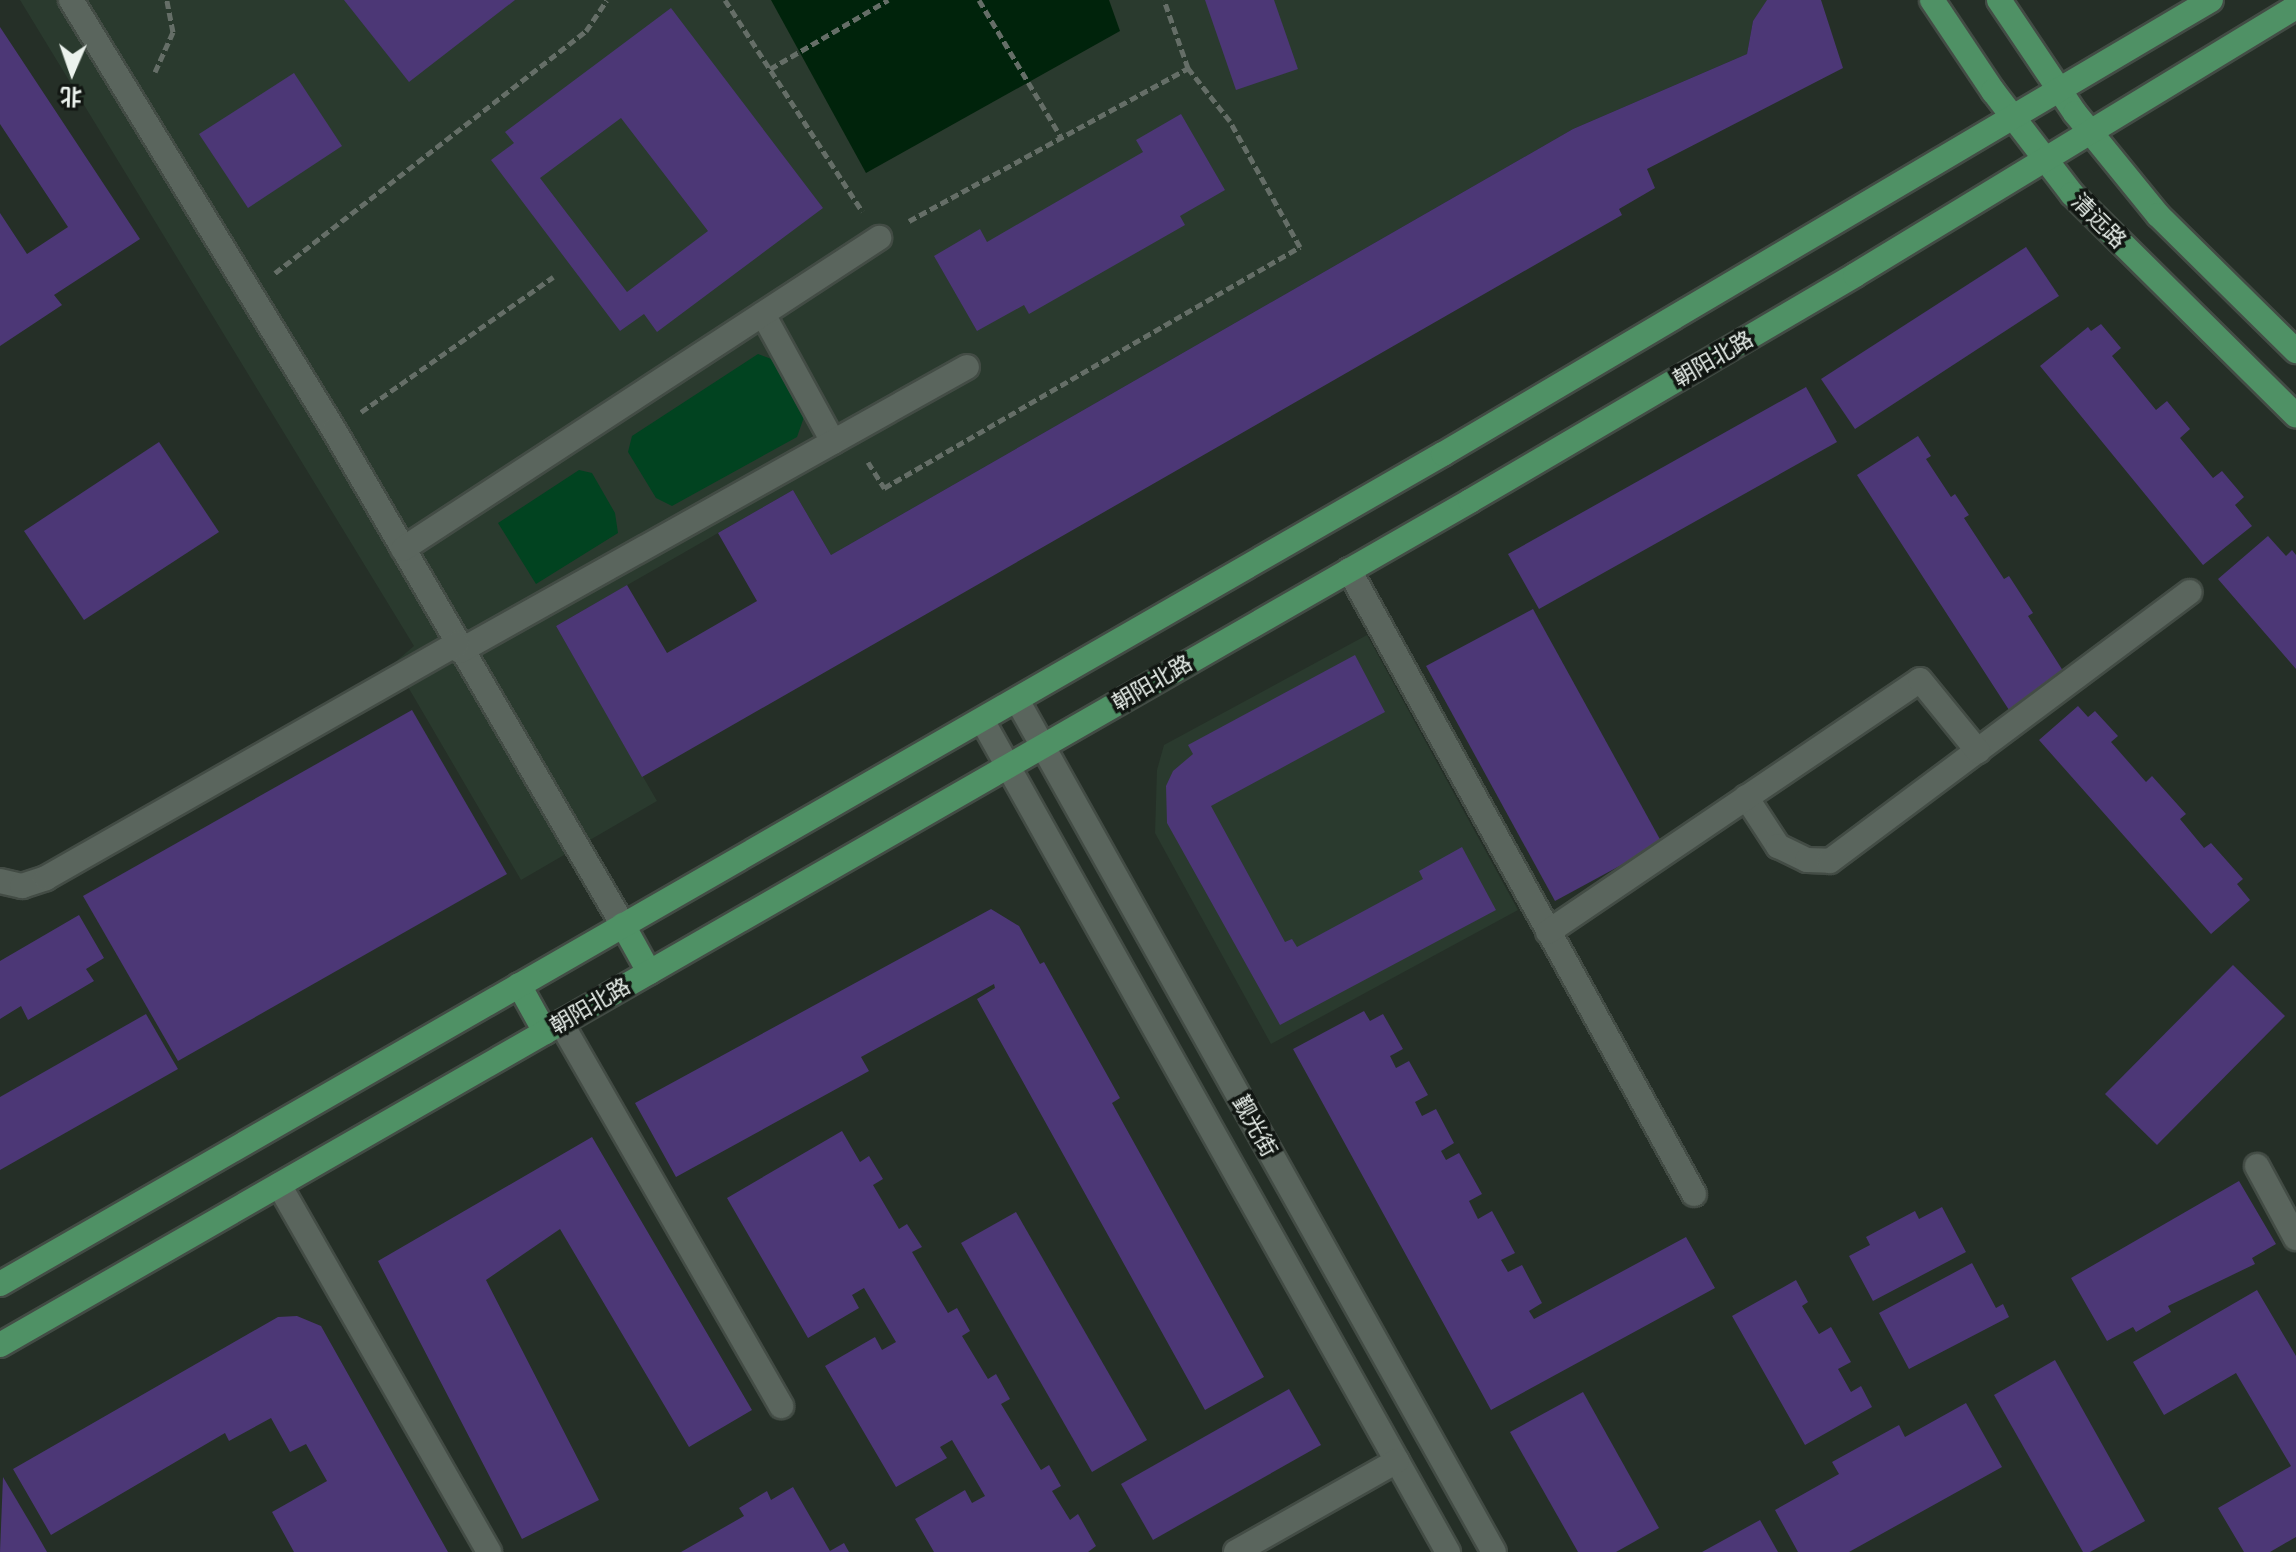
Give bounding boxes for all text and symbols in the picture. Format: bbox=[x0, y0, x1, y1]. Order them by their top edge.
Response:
north arrow bbox=[32, 32, 112, 112]
text: 北 bbox=[60, 84, 83, 109]
street label: 清远路 bbox=[2066, 188, 2132, 254]
street label: 朝阳北路 bbox=[1668, 326, 1758, 392]
street label: 朝阳北路 bbox=[1107, 650, 1197, 716]
street label: 朝阳北路 bbox=[545, 973, 635, 1039]
street label: 觐光街 bbox=[1227, 1091, 1283, 1161]

